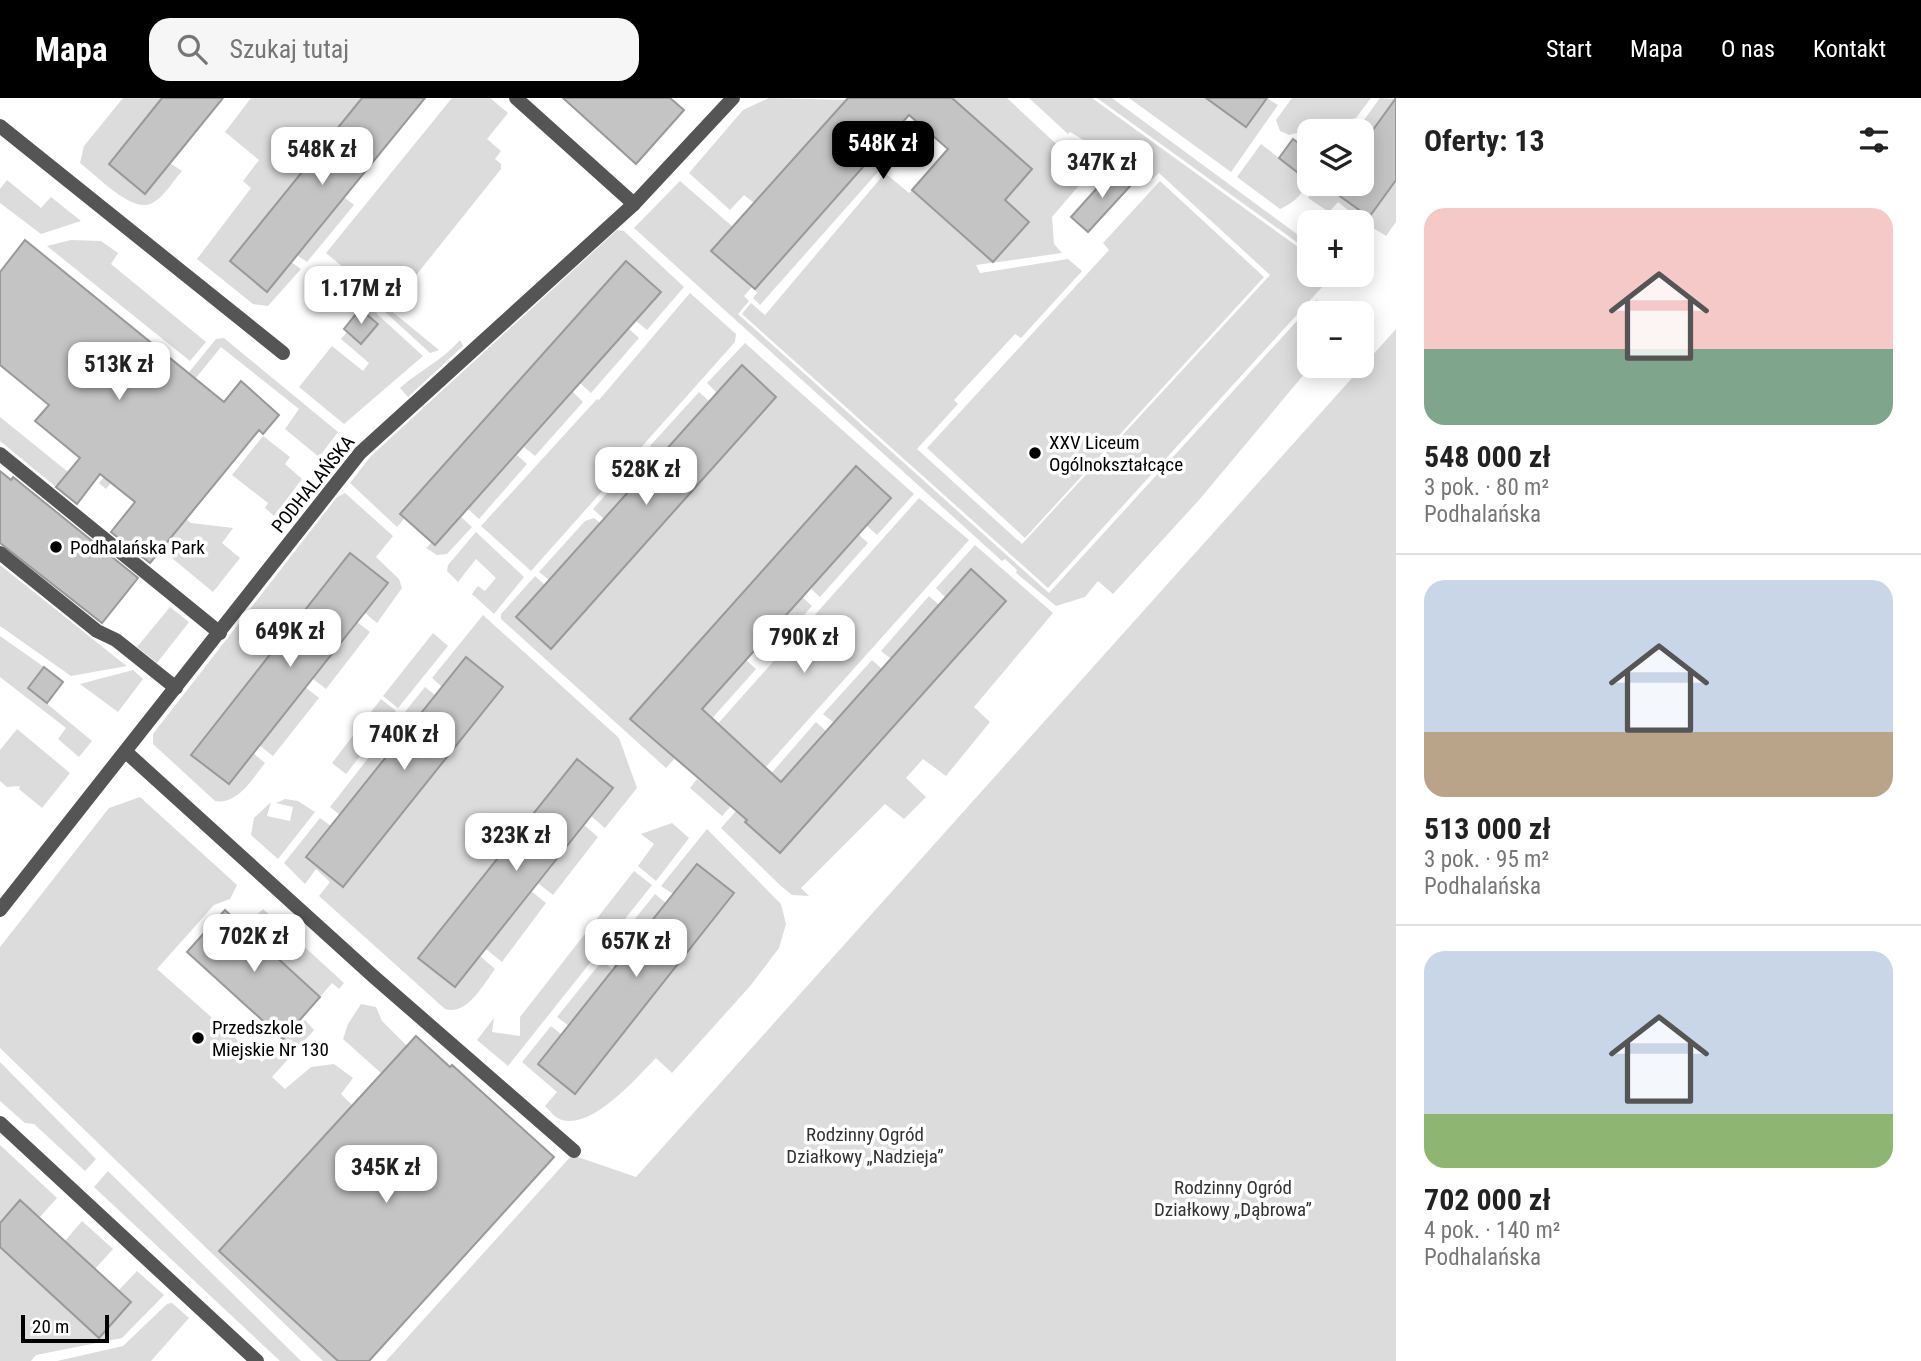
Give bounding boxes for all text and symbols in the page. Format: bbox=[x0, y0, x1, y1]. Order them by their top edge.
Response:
search box bbox=[149, 18, 639, 81]
text: Mapa bbox=[35, 30, 107, 69]
icon: search bbox=[173, 30, 211, 68]
text: Szukaj tutaj bbox=[229, 34, 349, 64]
text: Start bbox=[1546, 35, 1592, 63]
text: Mapa bbox=[1630, 35, 1683, 63]
text: O nas bbox=[1721, 35, 1775, 63]
text: Kontakt bbox=[1813, 35, 1886, 63]
map controls bbox=[1297, 119, 1374, 378]
button: layers bbox=[1297, 119, 1374, 196]
icon: filters bbox=[1855, 121, 1893, 159]
pin: 548K zł bbox=[818, 122, 948, 181]
text: Oferty: 13 bbox=[1424, 123, 1545, 158]
pin: 548K zł bbox=[257, 127, 387, 187]
text: 548K zł bbox=[848, 130, 918, 157]
text: 548K zł bbox=[287, 136, 357, 163]
pin: 347K zł bbox=[1037, 140, 1167, 200]
text: 347K zł bbox=[1067, 149, 1137, 176]
button: + bbox=[1297, 210, 1374, 287]
icon: home bbox=[1596, 253, 1722, 379]
pin: 1.17M zł bbox=[289, 266, 433, 326]
text: 1.17M zł bbox=[320, 275, 402, 302]
button: − bbox=[1297, 301, 1374, 378]
pin: 513K zł bbox=[54, 342, 184, 402]
text: 513K zł bbox=[84, 351, 154, 378]
street label: PODHALAŃSKA bbox=[267, 431, 359, 537]
place label: XXV Liceum Ogólnokształcące bbox=[1049, 431, 1183, 476]
text: 548 000 zł bbox=[1424, 439, 1551, 474]
marker: XXV Liceum Ogólnokształcące bbox=[1027, 445, 1043, 461]
pin: 528K zł bbox=[581, 448, 711, 507]
text: 528K zł bbox=[611, 456, 681, 483]
text: 3 pok. · 80 m² bbox=[1424, 474, 1549, 501]
text: Podhalańska bbox=[1424, 501, 1541, 528]
place label: Podhalańska Park bbox=[70, 536, 205, 559]
marker: Podhalańska Park bbox=[48, 539, 64, 555]
pin: 649K zł bbox=[225, 610, 355, 669]
pin: 790K zł bbox=[739, 616, 869, 675]
text: 649K zł bbox=[255, 618, 325, 645]
text: 790K zł bbox=[769, 624, 839, 651]
icon: home bbox=[1596, 625, 1722, 751]
pin: 740K zł bbox=[339, 712, 469, 772]
text: 740K zł bbox=[369, 721, 439, 748]
text: 513 000 zł bbox=[1424, 811, 1551, 846]
pin: 323K zł bbox=[451, 814, 581, 873]
text: 323K zł bbox=[481, 822, 551, 849]
text: 3 pok. · 95 m² bbox=[1424, 846, 1549, 873]
text: Podhalańska bbox=[1424, 873, 1541, 900]
pin: 702K zł bbox=[189, 914, 319, 974]
pin: 657K zł bbox=[571, 920, 701, 979]
text: 702K zł bbox=[219, 923, 289, 950]
text: 657K zł bbox=[601, 928, 671, 955]
icon: home bbox=[1596, 996, 1722, 1122]
place label: Przedszkole Miejskie Nr 130 bbox=[212, 1016, 329, 1061]
marker: Przedszkole Miejskie Nr 130 bbox=[190, 1030, 206, 1046]
park label: Rodzinny Ogród Działkowy „Nadzieja” bbox=[786, 1123, 944, 1168]
pin: 345K zł bbox=[321, 1146, 451, 1205]
text: 345K zł bbox=[351, 1154, 421, 1181]
park label: Rodzinny Ogród Działkowy „Dąbrowa” bbox=[1154, 1176, 1312, 1221]
text: 702 000 zł bbox=[1424, 1182, 1551, 1217]
text: 4 pok. · 140 m² bbox=[1424, 1217, 1560, 1244]
text: Podhalańska bbox=[1424, 1244, 1541, 1271]
scale bar bbox=[21, 1312, 108, 1344]
text: 20 m bbox=[32, 1315, 69, 1338]

